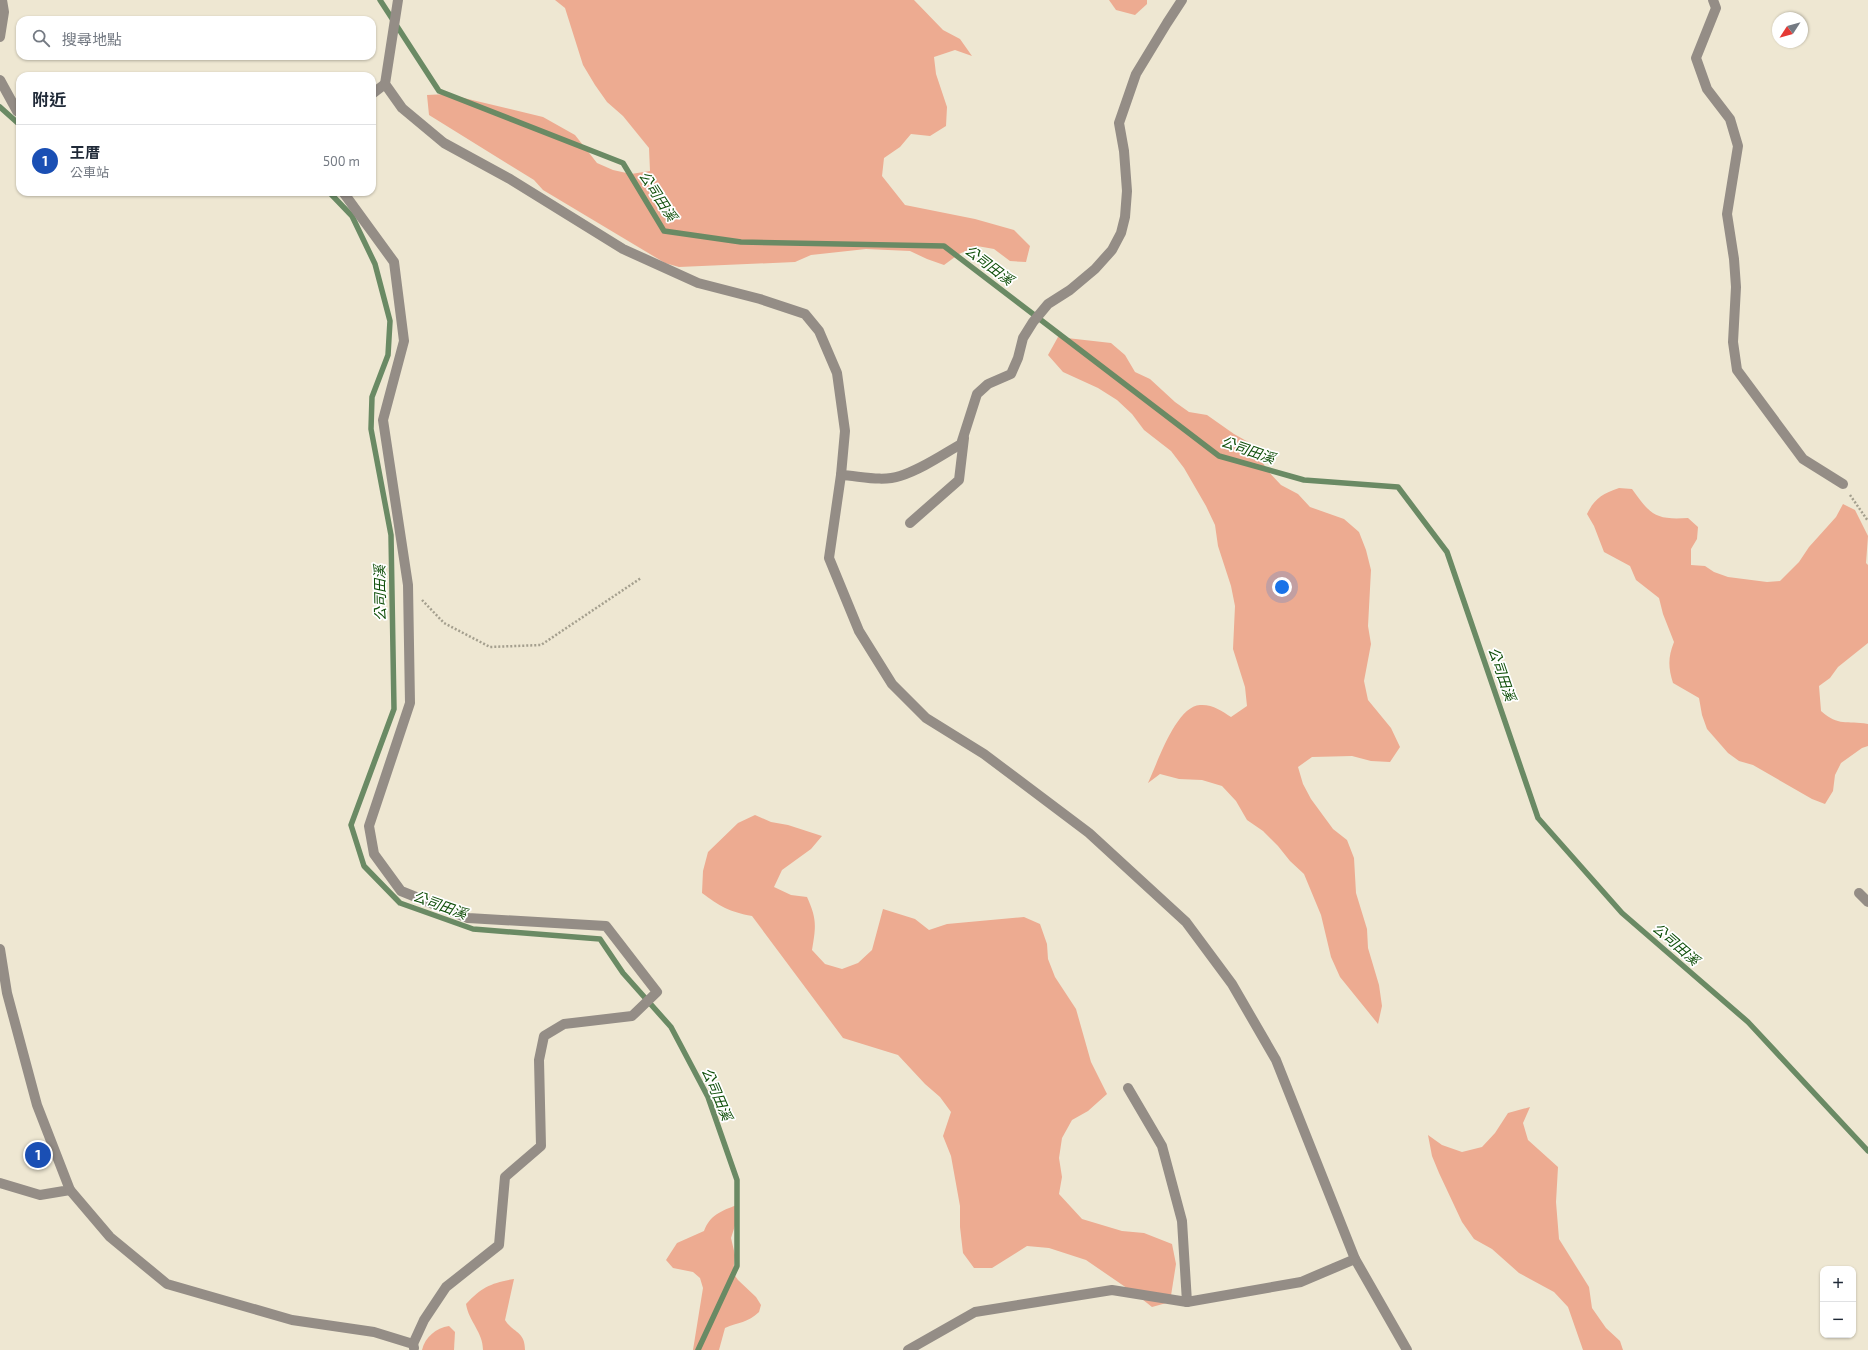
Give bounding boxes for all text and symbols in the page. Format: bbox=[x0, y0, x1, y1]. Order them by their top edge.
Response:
north arrow bbox=[1772, 12, 1808, 48]
search box bbox=[16, 16, 376, 60]
icon: search bbox=[30, 27, 52, 49]
text: 搜尋地點 bbox=[62, 30, 122, 48]
text: 附近 bbox=[32, 89, 66, 109]
text: 王厝 bbox=[70, 143, 100, 161]
text: 1 bbox=[42, 153, 48, 169]
text: 500 m bbox=[323, 153, 360, 169]
text: 公車站 bbox=[70, 164, 109, 180]
water label: 公司田溪 bbox=[636, 168, 682, 226]
water label: 公司田溪 bbox=[962, 241, 1018, 289]
water label: 公司田溪 bbox=[1219, 432, 1279, 467]
water label: 公司田溪 bbox=[370, 563, 388, 621]
your location bbox=[1272, 577, 1292, 597]
water label: 公司田溪 bbox=[1485, 645, 1520, 705]
water label: 公司田溪 bbox=[411, 887, 471, 923]
water label: 公司田溪 bbox=[1650, 919, 1705, 970]
water label: 公司田溪 bbox=[699, 1065, 737, 1125]
pin: 1 bbox=[25, 1140, 51, 1170]
map controls bbox=[1820, 1266, 1856, 1338]
button: + bbox=[1820, 1266, 1856, 1302]
button: − bbox=[1820, 1302, 1856, 1338]

